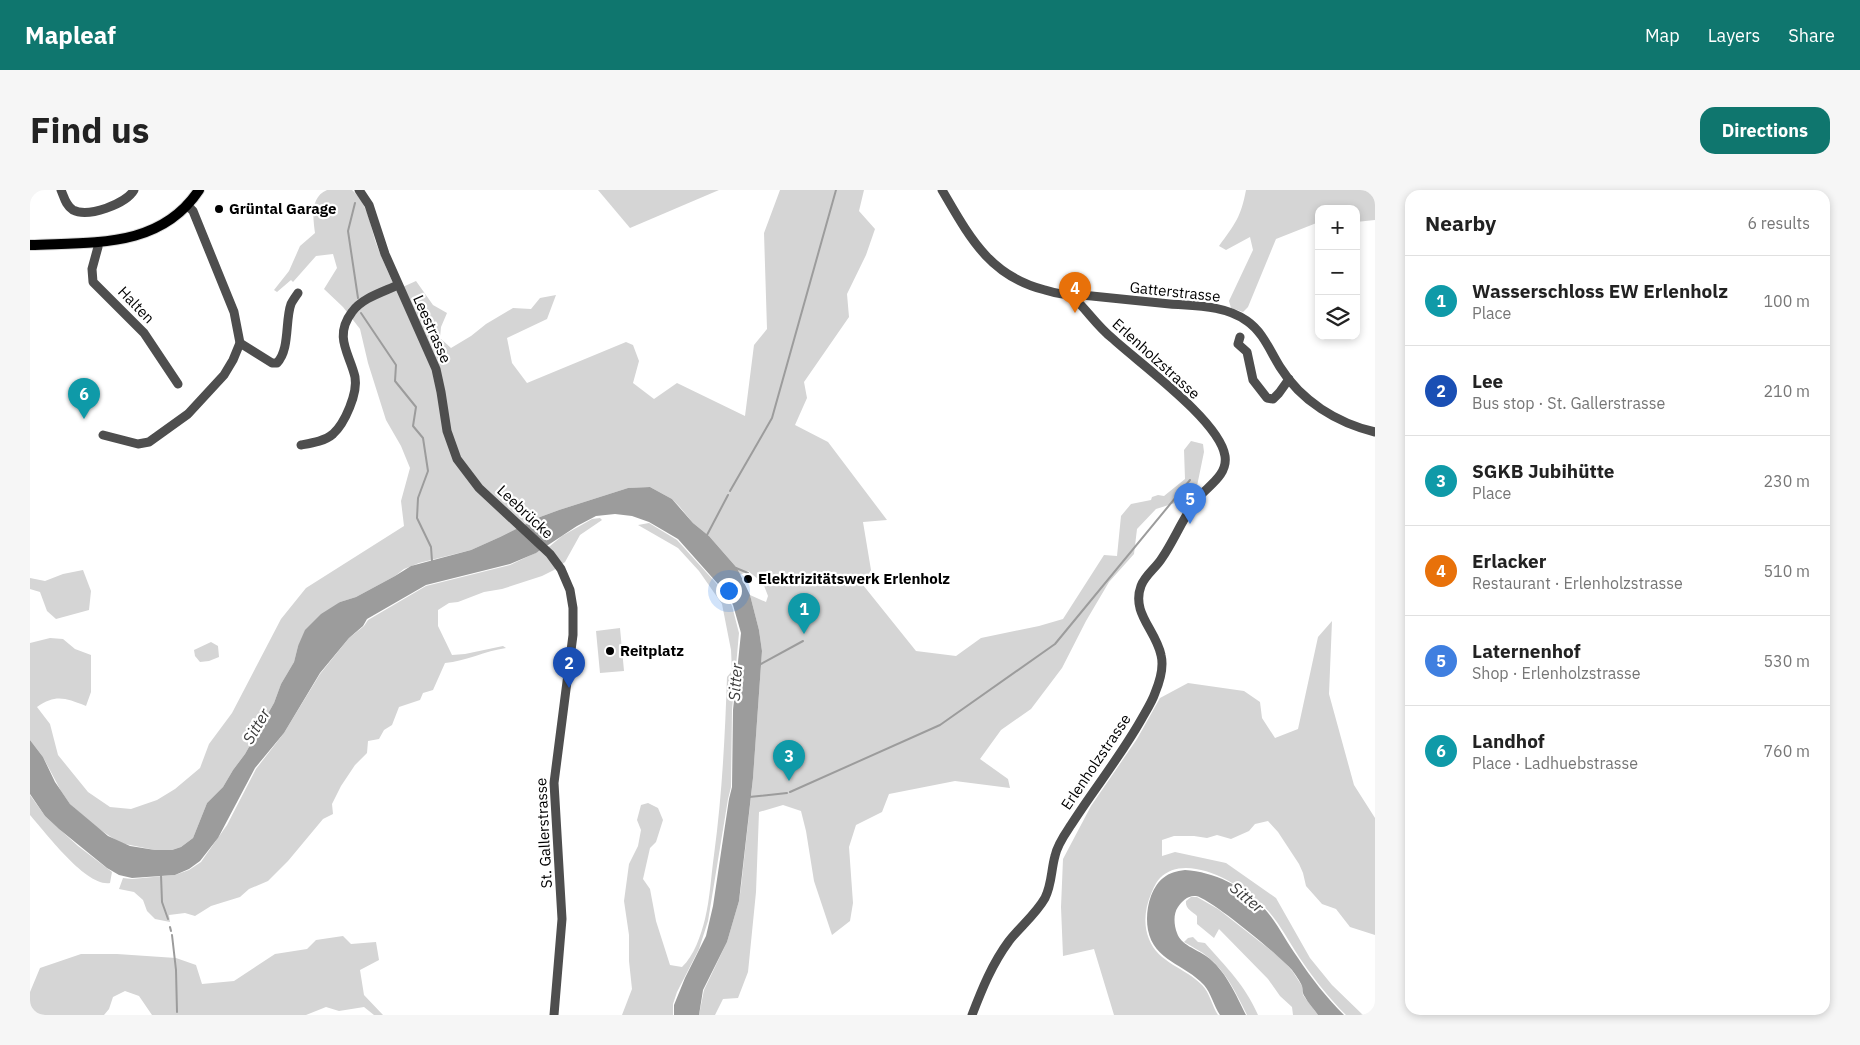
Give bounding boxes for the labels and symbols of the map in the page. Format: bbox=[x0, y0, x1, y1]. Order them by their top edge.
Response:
place label: Grüntal Garage bbox=[229, 199, 336, 218]
marker: Grüntal Garage bbox=[213, 203, 225, 215]
pin: 4 bbox=[1059, 272, 1091, 313]
street label: Gatterstrasse bbox=[1129, 277, 1221, 306]
street label: Halten bbox=[114, 282, 159, 327]
street label: Leestrasse bbox=[409, 292, 456, 366]
street label: Erlenholzstrasse bbox=[1108, 314, 1204, 403]
pin: 6 bbox=[68, 378, 100, 419]
street label: Leebrücke bbox=[493, 481, 557, 542]
pin: 5 bbox=[1174, 483, 1206, 524]
place label: Elektrizitätswerk Erlenholz bbox=[758, 569, 950, 588]
marker: Elektrizitätswerk Erlenholz bbox=[742, 573, 754, 585]
your location bbox=[716, 578, 742, 604]
pin: 1 bbox=[788, 593, 820, 634]
place label: Reitplatz bbox=[620, 641, 684, 660]
marker: Reitplatz bbox=[604, 645, 616, 657]
pin: 2 bbox=[553, 647, 585, 688]
water label: Sitter bbox=[724, 661, 746, 701]
water label: Sitter bbox=[238, 704, 275, 747]
street label: Erlenholzstrasse bbox=[1056, 710, 1135, 813]
pin: 3 bbox=[773, 740, 805, 781]
street label: St. Gallerstrasse bbox=[531, 777, 556, 889]
water label: Sitter bbox=[1226, 877, 1269, 917]

